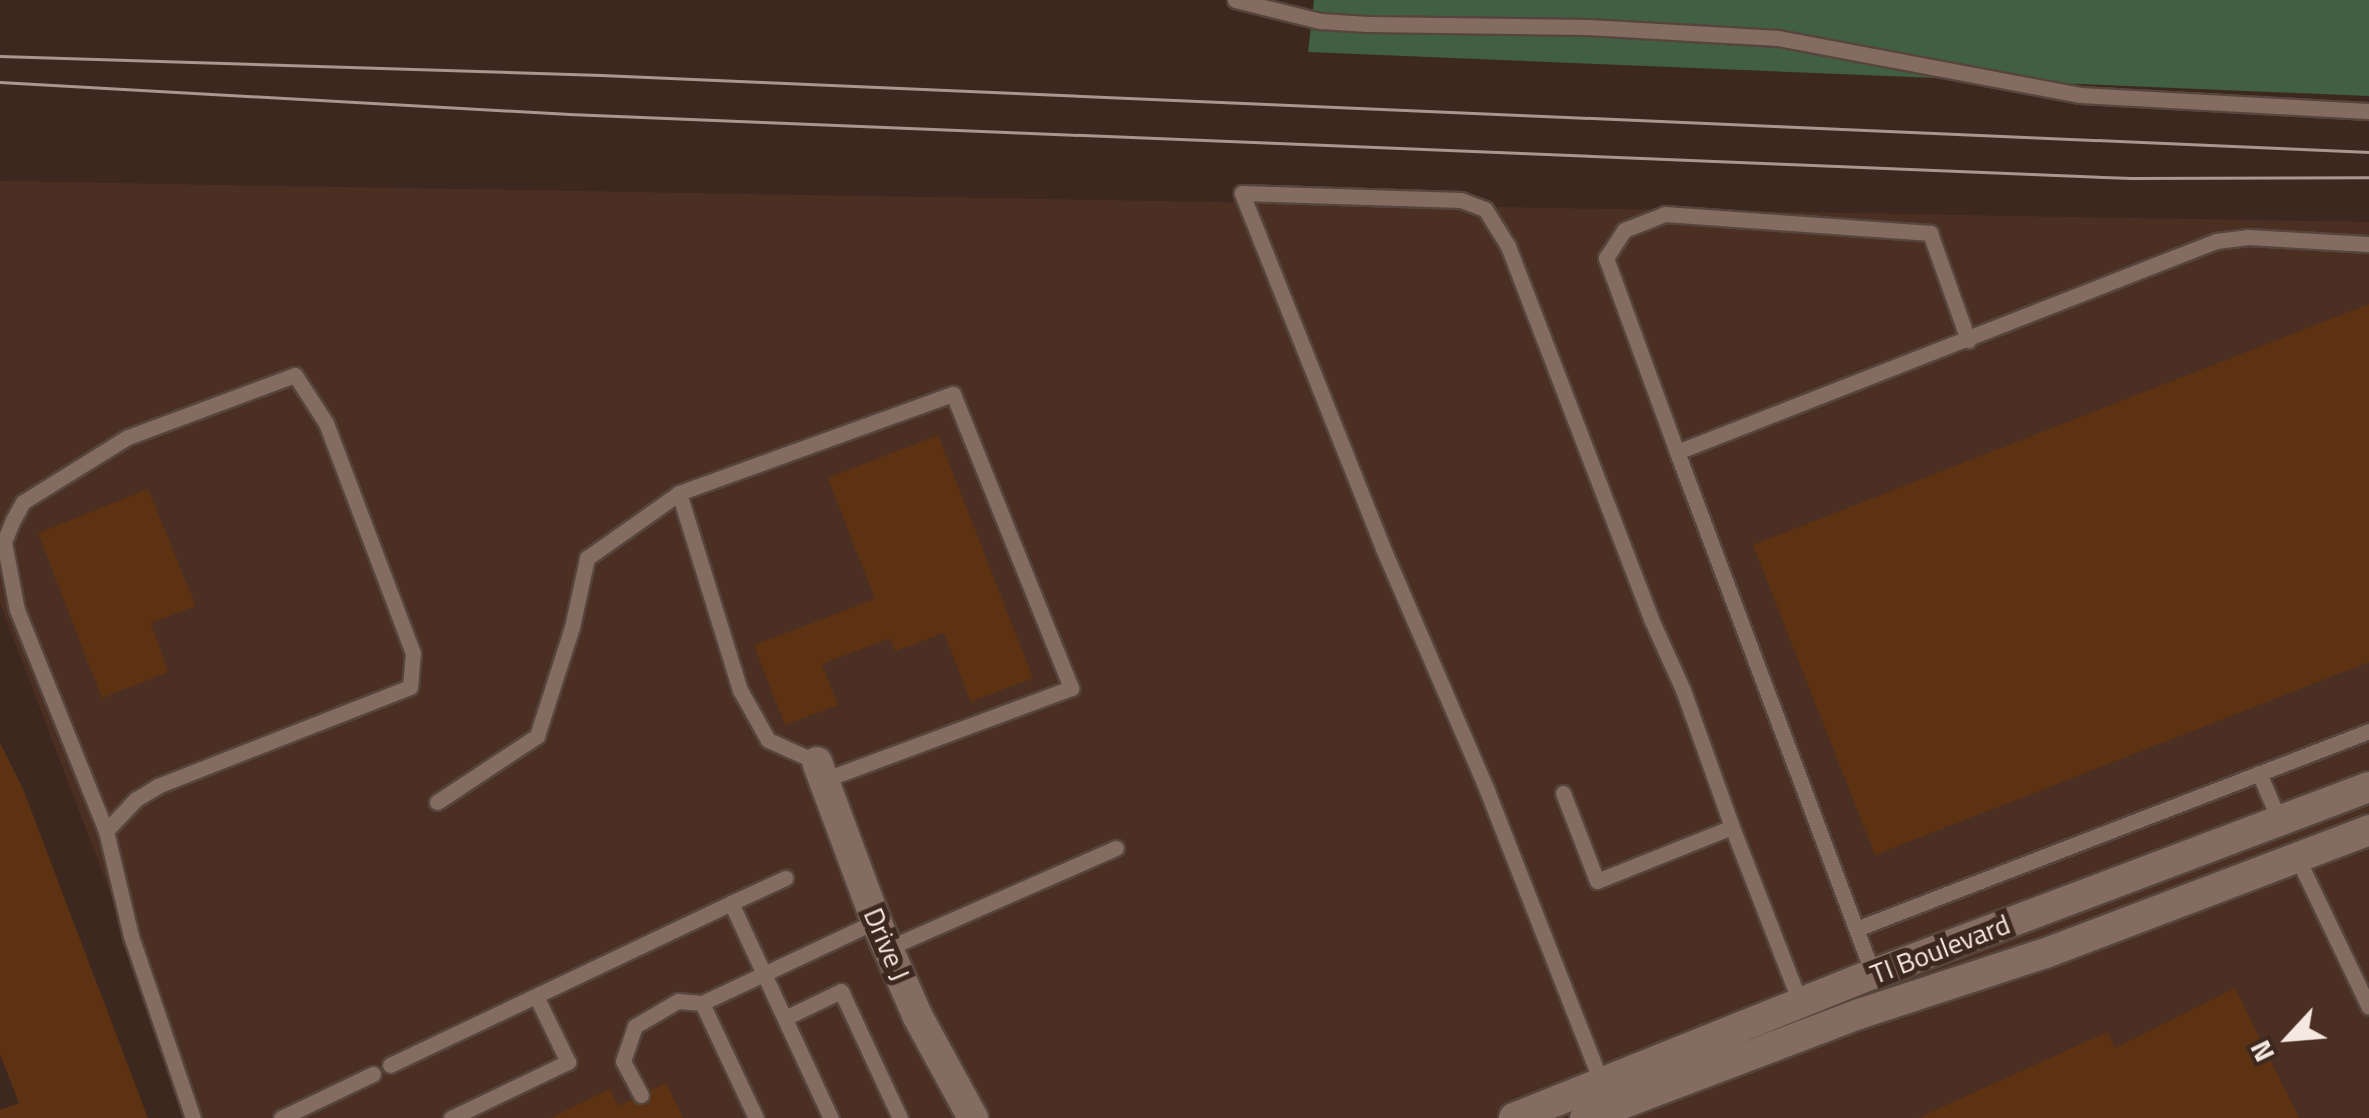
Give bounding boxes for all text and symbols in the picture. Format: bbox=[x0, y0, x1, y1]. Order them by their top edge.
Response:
street label: Drive J bbox=[857, 903, 917, 985]
street label: TI Boulevard bbox=[1866, 907, 2014, 991]
north arrow bbox=[2239, 988, 2339, 1088]
text: N bbox=[2238, 1033, 2285, 1070]

